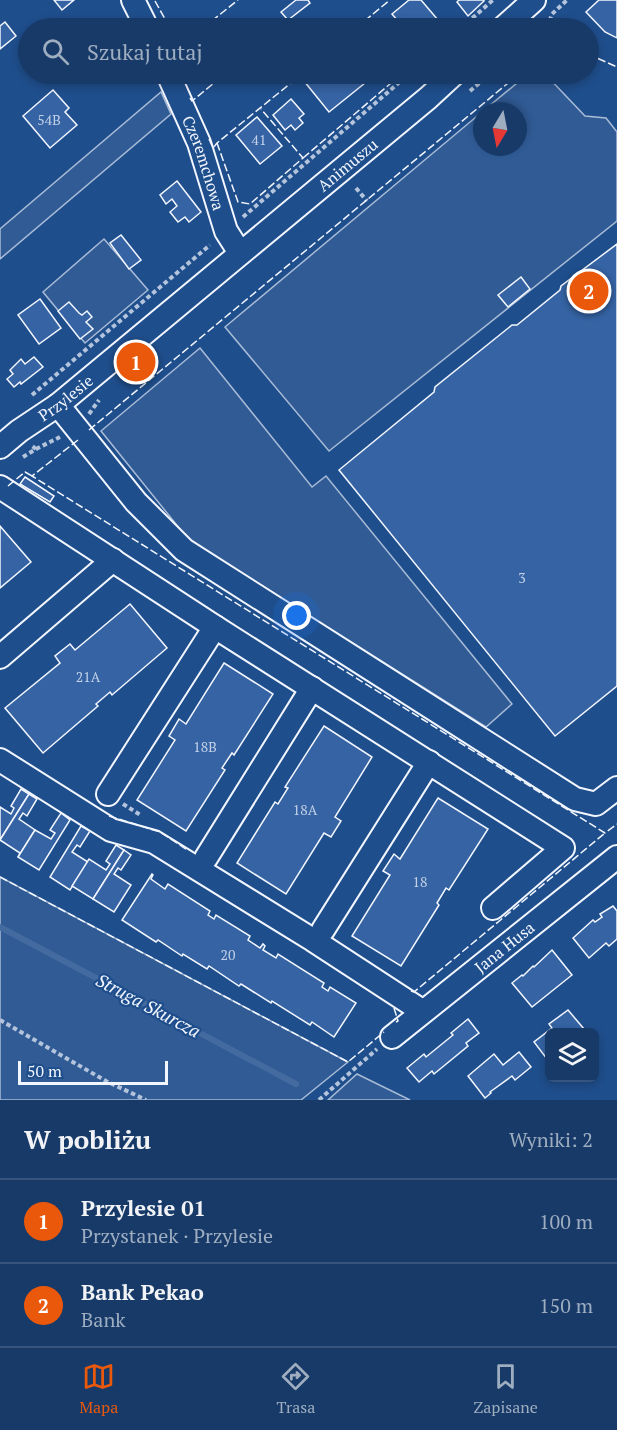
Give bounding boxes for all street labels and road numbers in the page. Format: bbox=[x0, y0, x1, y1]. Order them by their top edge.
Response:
street label: Czeremchowa bbox=[177, 112, 230, 213]
street label: Animuszu bbox=[313, 133, 382, 196]
street label: Przylesie bbox=[34, 369, 98, 426]
street label: Jana Husa bbox=[470, 916, 539, 978]

